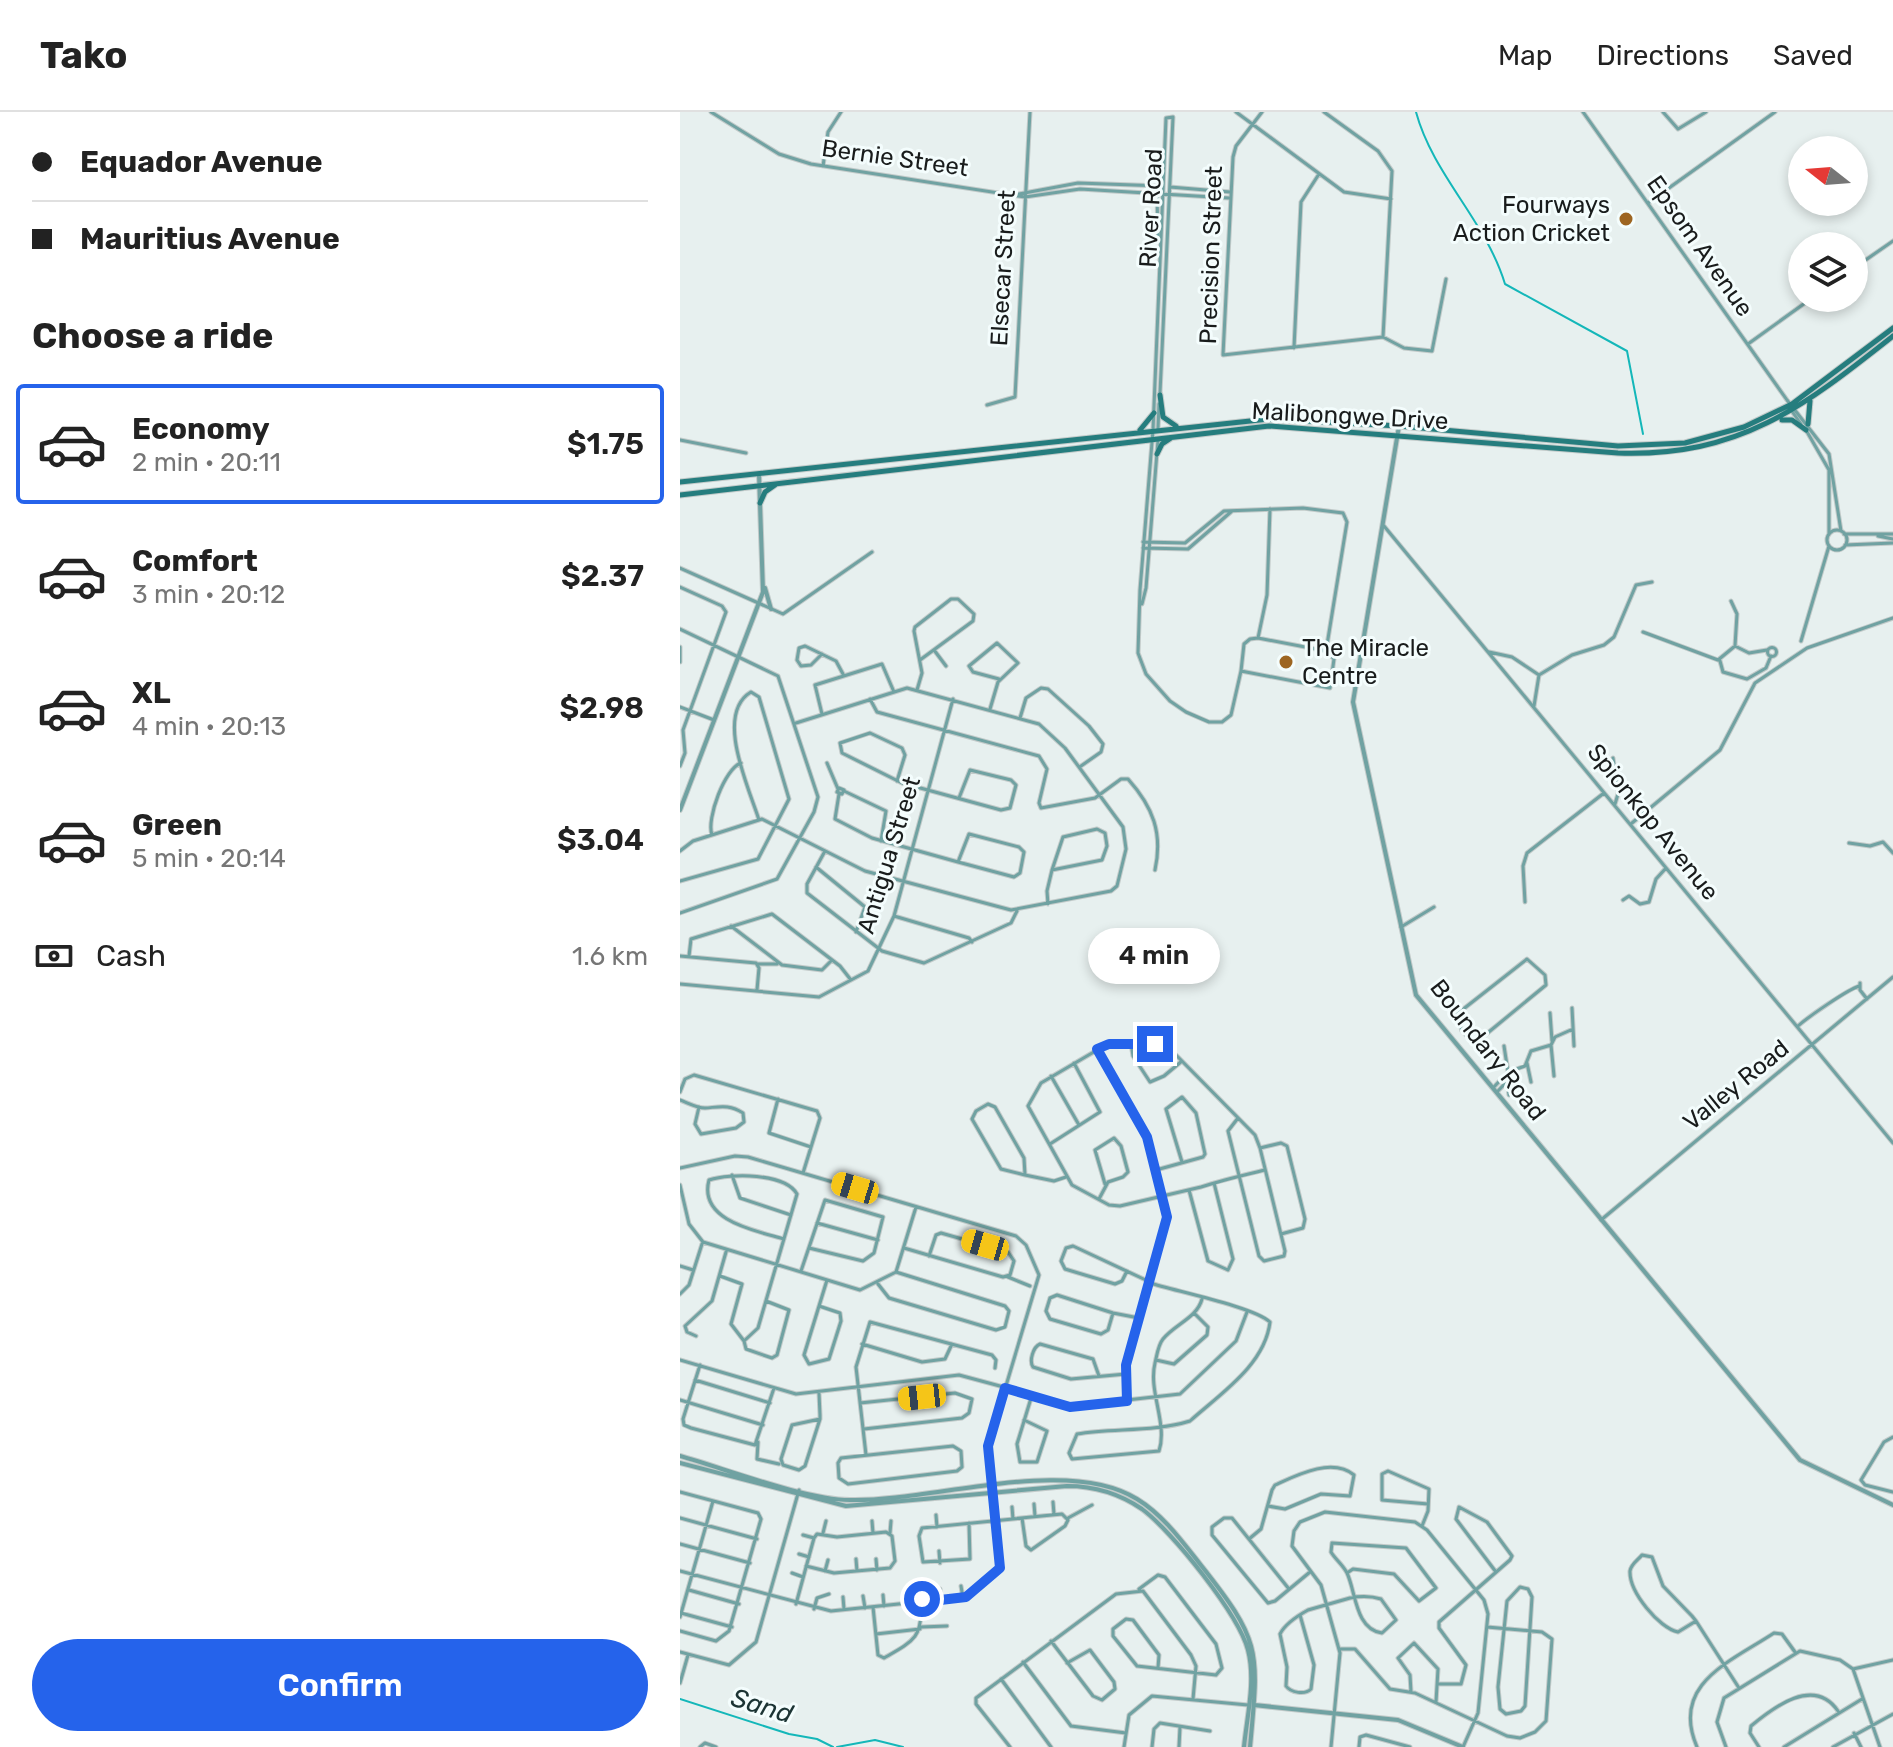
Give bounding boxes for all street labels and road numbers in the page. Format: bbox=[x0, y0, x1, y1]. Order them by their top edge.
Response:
street label: Bernie Street bbox=[820, 134, 970, 182]
street label: River Road bbox=[1134, 148, 1168, 268]
street label: Precision Street bbox=[1194, 165, 1228, 345]
street label: Epsom Avenue bbox=[1641, 170, 1759, 322]
street label: Elsecar Street bbox=[985, 189, 1021, 347]
street label: Malibongwe Drive bbox=[1251, 397, 1449, 435]
street label: Spionkop Avenue bbox=[1582, 738, 1724, 906]
street label: Antigua Street bbox=[852, 773, 926, 937]
street label: Boundary Road bbox=[1424, 974, 1552, 1126]
street label: Valley Road bbox=[1678, 1034, 1794, 1136]

